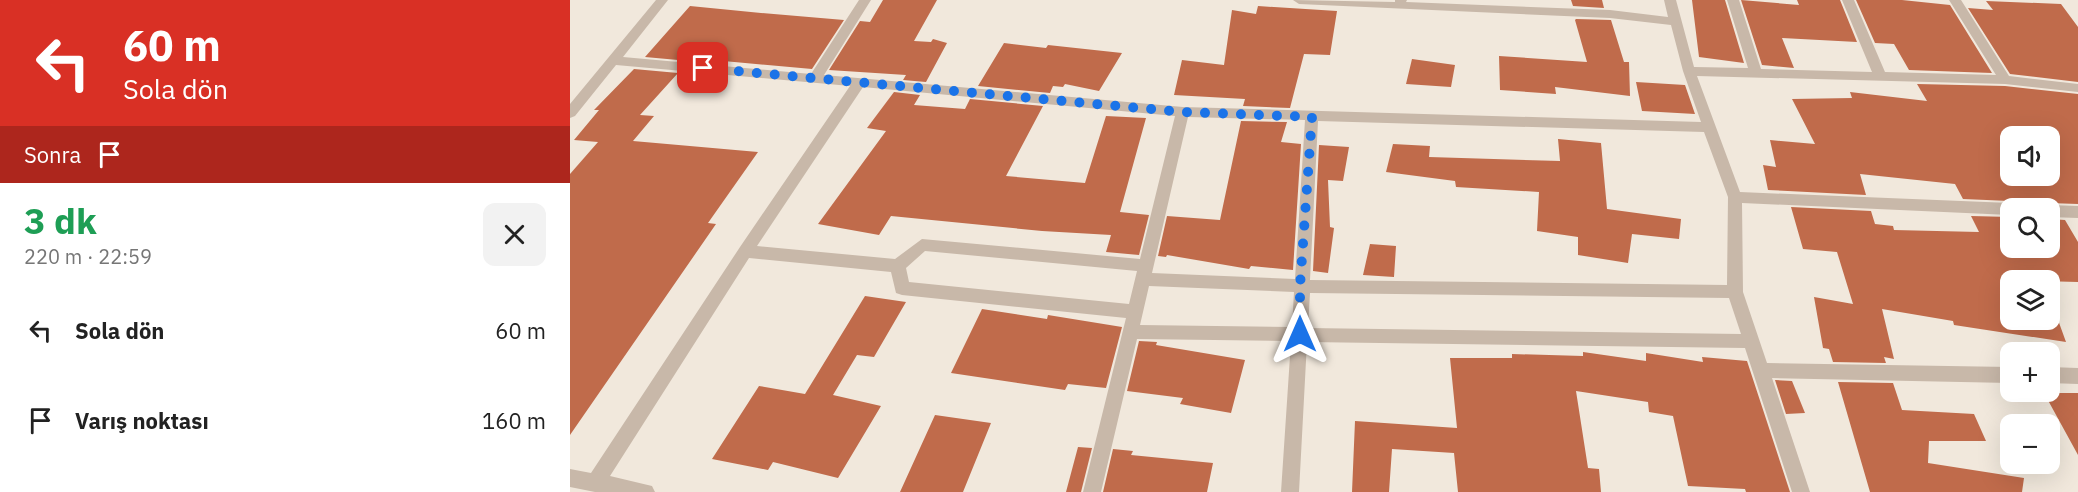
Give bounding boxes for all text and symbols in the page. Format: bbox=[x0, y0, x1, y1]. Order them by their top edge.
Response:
text: 60 m bbox=[123, 18, 221, 73]
icon: left bbox=[24, 24, 102, 102]
pin bbox=[677, 42, 728, 93]
icon: arrive bbox=[686, 51, 719, 84]
text: Sola dön bbox=[123, 71, 228, 106]
map controls bbox=[2000, 126, 2060, 474]
button: sound bbox=[2000, 126, 2060, 186]
icon: arrive bbox=[93, 138, 126, 171]
text: Sonra bbox=[24, 140, 81, 169]
text: 3 dk bbox=[24, 197, 97, 244]
button: search bbox=[2000, 198, 2060, 258]
button: close bbox=[483, 203, 546, 266]
text: 220 m · 22:59 bbox=[24, 243, 152, 270]
button: layers bbox=[2000, 270, 2060, 330]
position arrow bbox=[1268, 302, 1332, 366]
icon: left bbox=[24, 314, 57, 347]
text: Sola dön bbox=[75, 316, 164, 345]
text: 60 m bbox=[495, 316, 546, 345]
button: + bbox=[2000, 342, 2060, 402]
icon: arrive bbox=[24, 404, 57, 437]
text: Varış noktası bbox=[75, 406, 209, 435]
text: 160 m bbox=[482, 406, 546, 435]
button: − bbox=[2000, 414, 2060, 474]

